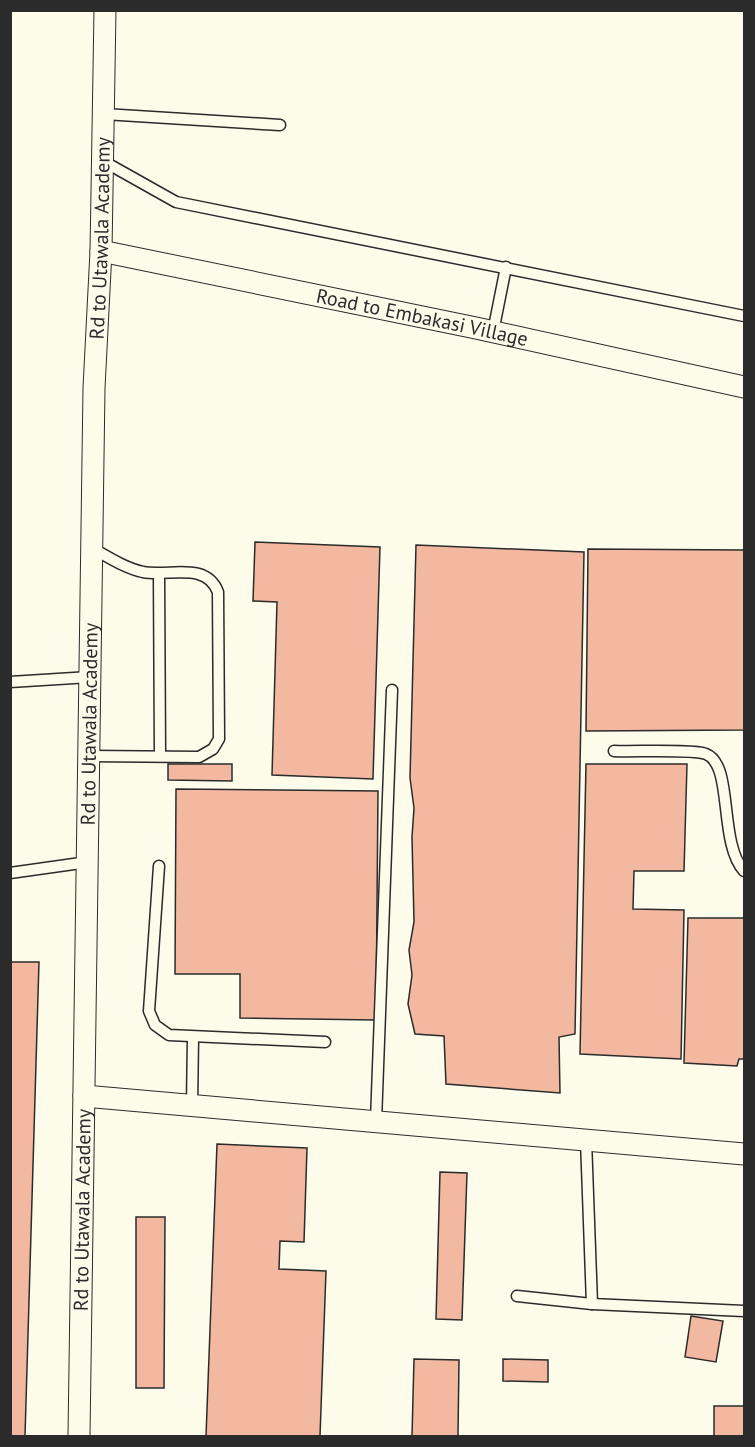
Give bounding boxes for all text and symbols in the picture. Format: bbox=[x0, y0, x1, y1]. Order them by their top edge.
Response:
street label: Rd to Utawala Academy bbox=[84, 136, 116, 340]
street label: Road to Embakasi Village bbox=[314, 283, 530, 352]
street label: Rd to Utawala Academy bbox=[75, 622, 104, 825]
street label: Rd to Utawala Academy bbox=[68, 1108, 97, 1311]

